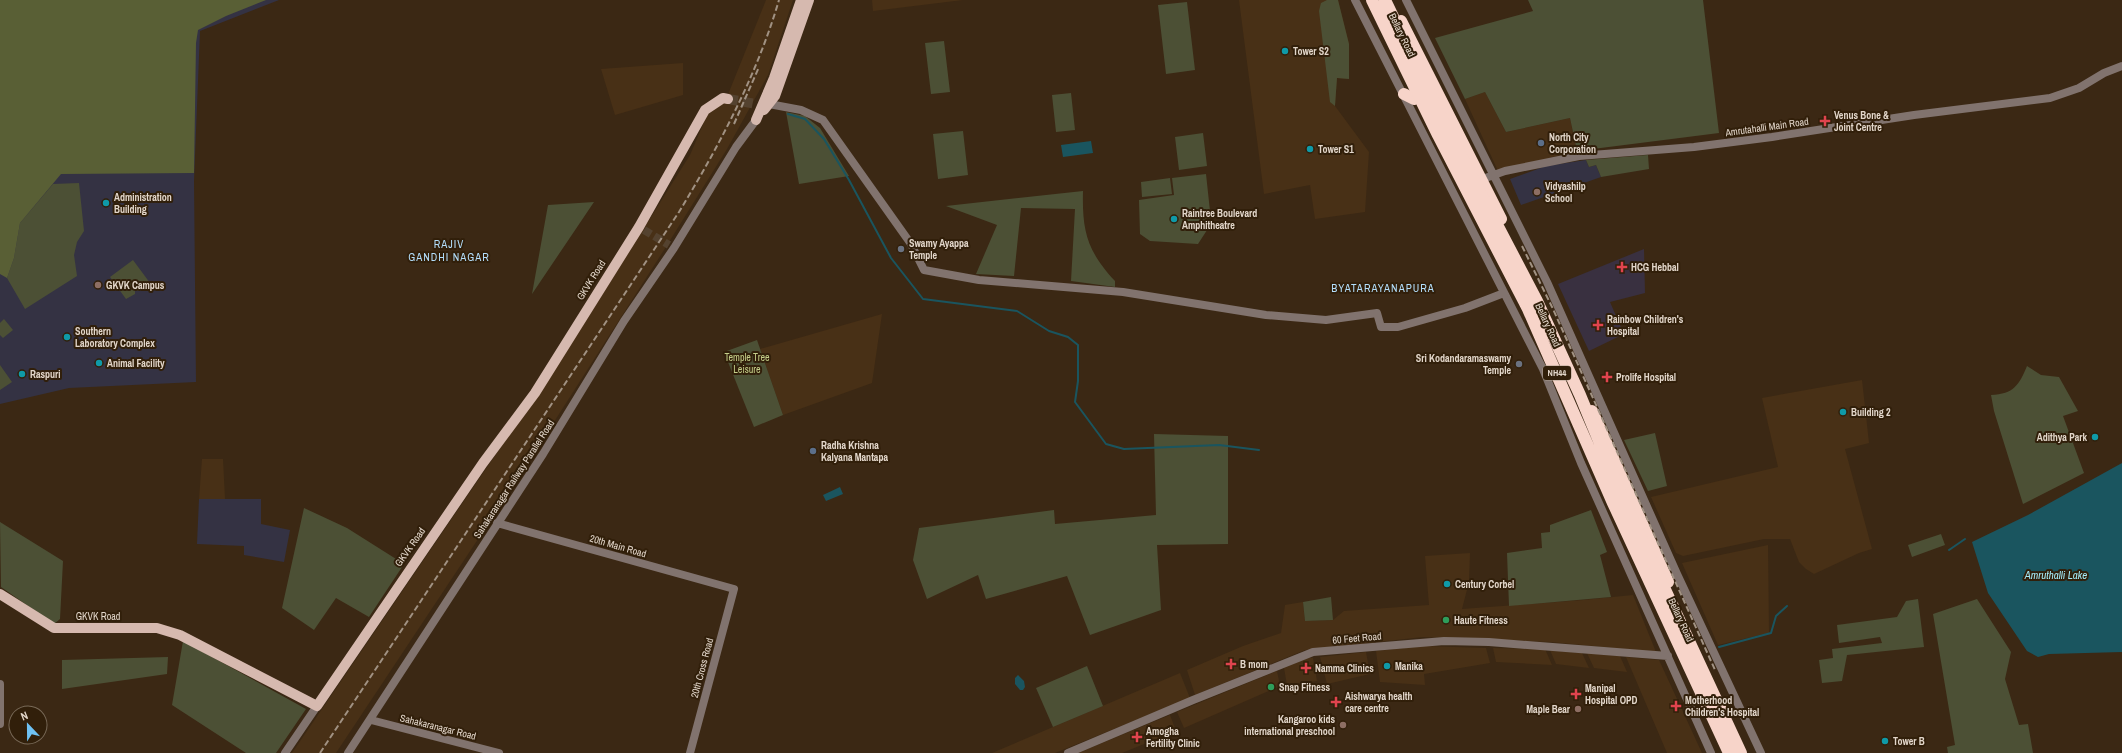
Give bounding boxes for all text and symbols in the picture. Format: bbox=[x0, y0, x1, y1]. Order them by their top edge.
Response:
street label: Bellary Road bbox=[1386, 11, 1418, 59]
place label: Tower S2 bbox=[1293, 45, 1329, 58]
marker: Tower S2 bbox=[1280, 46, 1290, 56]
place label: Venus Bone & Joint Centre bbox=[1834, 109, 1889, 134]
street label: Amrutahalli Main Road bbox=[1724, 115, 1809, 139]
marker: Venus Bone & Joint Centre bbox=[1819, 115, 1831, 127]
place label: North City Corporation bbox=[1549, 131, 1596, 156]
marker: North City Corporation bbox=[1536, 138, 1546, 148]
place label: Tower S1 bbox=[1318, 143, 1354, 156]
marker: Tower S1 bbox=[1305, 144, 1315, 154]
place label: Vidyashilp School bbox=[1545, 180, 1586, 205]
marker: Vidyashilp School bbox=[1532, 187, 1542, 197]
place label: Administration Building bbox=[114, 191, 172, 216]
marker: Administration Building bbox=[101, 198, 111, 208]
place label: Raintree Boulevard Amphitheatre bbox=[1182, 207, 1257, 232]
marker: Raintree Boulevard Amphitheatre bbox=[1169, 214, 1179, 224]
district label: RAJIV GANDHI NAGAR bbox=[408, 237, 490, 264]
place label: Swamy Ayappa Temple bbox=[909, 237, 969, 262]
marker: Swamy Ayappa Temple bbox=[896, 244, 906, 254]
street label: GKVK Road bbox=[574, 258, 608, 302]
marker: HCG Hebbal bbox=[1616, 261, 1628, 273]
place label: HCG Hebbal bbox=[1631, 261, 1679, 274]
place label: GKVK Campus bbox=[106, 279, 165, 292]
marker: GKVK Campus bbox=[93, 280, 103, 290]
district label: BYATARAYANAPURA bbox=[1331, 281, 1435, 295]
street label: Bellary Road bbox=[1532, 301, 1564, 349]
place label: Rainbow Children's Hospital bbox=[1607, 313, 1684, 338]
marker: Rainbow Children's Hospital bbox=[1592, 319, 1604, 331]
place label: Southern Laboratory Complex bbox=[75, 325, 155, 350]
marker: Southern Laboratory Complex bbox=[62, 332, 72, 342]
park label: Temple Tree Leisure bbox=[724, 351, 770, 376]
place label: Sri Kodandaramaswamy Temple bbox=[1416, 352, 1511, 377]
place label: Animal Facility bbox=[107, 357, 165, 370]
marker: Animal Facility bbox=[94, 358, 104, 368]
marker: Sri Kodandaramaswamy Temple bbox=[1514, 359, 1524, 369]
road number: NH44 bbox=[1543, 366, 1571, 380]
place label: Raspuri bbox=[30, 368, 61, 381]
marker: Raspuri bbox=[17, 369, 27, 379]
marker: Prolife Hospital bbox=[1601, 371, 1613, 383]
place label: Prolife Hospital bbox=[1616, 371, 1676, 384]
place label: Building 2 bbox=[1851, 406, 1891, 419]
marker: Building 2 bbox=[1838, 407, 1848, 417]
street label: Sahakaranagar Railway Parallel Road bbox=[471, 417, 557, 541]
place label: Adithya Park bbox=[2037, 431, 2087, 444]
marker: Adithya Park bbox=[2090, 432, 2100, 442]
place label: Radha Krishna Kalyana Mantapa bbox=[821, 439, 888, 464]
marker: Radha Krishna Kalyana Mantapa bbox=[808, 446, 818, 456]
street label: GKVK Road bbox=[392, 525, 428, 569]
street label: 20th Main Road bbox=[588, 532, 648, 560]
water label: Amruthalli Lake bbox=[2024, 568, 2087, 582]
place label: Century Corbel bbox=[1455, 578, 1514, 591]
marker: Century Corbel bbox=[1442, 579, 1452, 589]
street label: Bellary Road bbox=[1665, 596, 1697, 644]
street label: GKVK Road bbox=[76, 610, 120, 623]
place label: Haute Fitness bbox=[1454, 614, 1508, 627]
marker: Haute Fitness bbox=[1441, 615, 1451, 625]
street label: 60 Feet Road bbox=[1332, 629, 1382, 647]
street label: 20th Cross Road bbox=[688, 637, 716, 699]
marker: B mom bbox=[1225, 658, 1237, 670]
place label: B mom bbox=[1240, 658, 1268, 671]
place label: Manika bbox=[1395, 660, 1423, 673]
marker: Manika bbox=[1382, 661, 1392, 671]
marker: Namma Clinics bbox=[1300, 662, 1312, 674]
place label: Namma Clinics bbox=[1315, 662, 1374, 675]
place label: Snap Fitness bbox=[1279, 681, 1330, 694]
marker: Snap Fitness bbox=[1266, 682, 1276, 692]
place label: Manipal Hospital OPD bbox=[1585, 682, 1637, 707]
marker: Manipal Hospital OPD bbox=[1570, 688, 1582, 700]
place label: Aishwarya health care centre bbox=[1345, 690, 1412, 715]
place label: Motherhood Children's Hospital bbox=[1685, 694, 1759, 719]
marker: Aishwarya health care centre bbox=[1330, 696, 1342, 708]
marker: Motherhood Children's Hospital bbox=[1670, 700, 1682, 712]
place label: Maple Bear bbox=[1526, 703, 1571, 716]
marker: Maple Bear bbox=[1573, 704, 1583, 714]
north arrow bbox=[8, 705, 48, 745]
text: N bbox=[19, 708, 30, 723]
street label: Sahakaranagar Road bbox=[399, 711, 477, 743]
place label: Kangaroo kids international preschool bbox=[1244, 713, 1335, 738]
marker: Kangaroo kids international preschool bbox=[1338, 720, 1348, 730]
place label: Amogha Fertility Clinic bbox=[1146, 725, 1200, 750]
marker: Amogha Fertility Clinic bbox=[1131, 731, 1143, 743]
place label: Tower B bbox=[1893, 735, 1925, 748]
marker: Tower B bbox=[1880, 736, 1890, 746]

